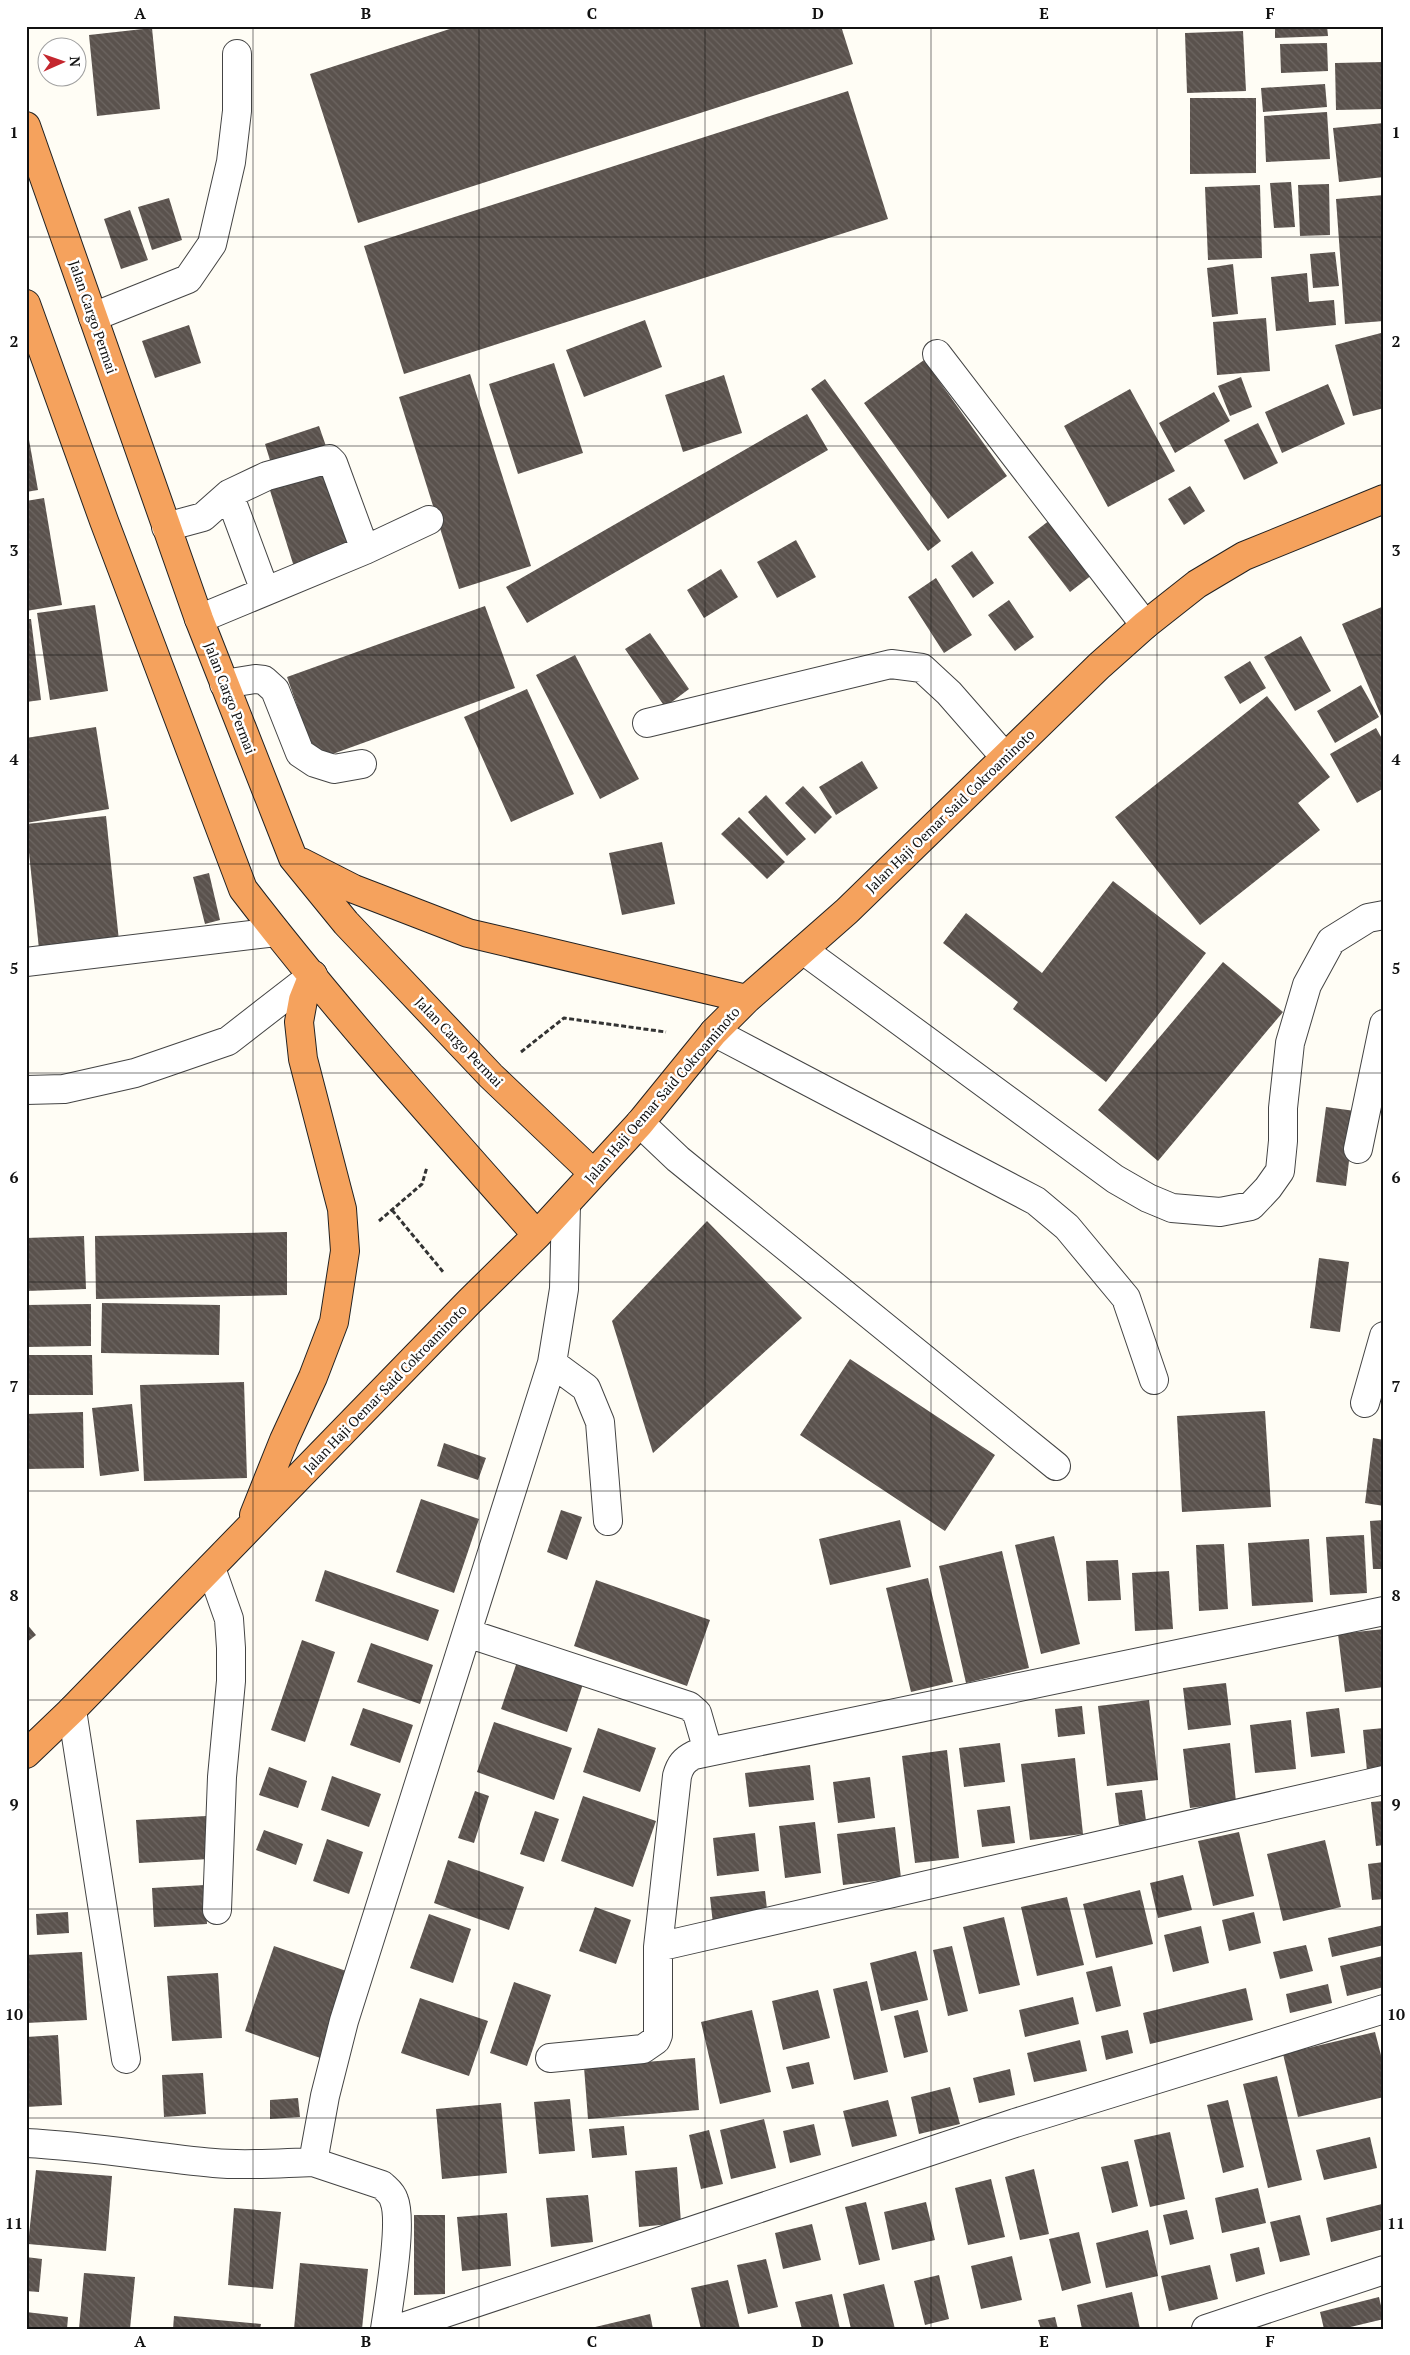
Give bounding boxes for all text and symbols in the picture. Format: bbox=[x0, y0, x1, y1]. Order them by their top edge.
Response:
text: A bbox=[134, 2, 146, 24]
text: B bbox=[361, 2, 371, 24]
text: C bbox=[587, 2, 597, 24]
text: D bbox=[812, 2, 824, 24]
text: E bbox=[1039, 2, 1049, 24]
text: F bbox=[1265, 2, 1275, 24]
north arrow bbox=[38, 38, 88, 88]
text: N bbox=[66, 56, 85, 68]
text: 1 bbox=[9, 121, 19, 143]
text: 1 bbox=[1391, 121, 1401, 143]
street label: Jalan Cargo Permai bbox=[65, 258, 122, 376]
text: 2 bbox=[9, 330, 19, 352]
text: 2 bbox=[1391, 330, 1401, 352]
text: 3 bbox=[9, 539, 19, 561]
text: 3 bbox=[1391, 539, 1401, 561]
street label: Jalan Cargo Permai bbox=[200, 639, 261, 757]
street label: Jalan Haji Oemar Said Cokroaminoto bbox=[861, 724, 1038, 897]
text: 4 bbox=[9, 748, 19, 770]
text: 4 bbox=[1391, 748, 1401, 770]
text: 5 bbox=[9, 957, 19, 979]
text: 5 bbox=[1391, 957, 1401, 979]
street label: Jalan Cargo Permai bbox=[411, 992, 507, 1091]
street label: Jalan Haji Oemar Said Cokroaminoto bbox=[580, 1002, 744, 1187]
text: 6 bbox=[9, 1166, 19, 1188]
text: 6 bbox=[1391, 1166, 1401, 1188]
street label: Jalan Haji Oemar Said Cokroaminoto bbox=[299, 1300, 471, 1477]
text: 7 bbox=[9, 1375, 19, 1397]
text: 7 bbox=[1391, 1375, 1401, 1397]
text: 8 bbox=[9, 1584, 19, 1606]
text: 8 bbox=[1391, 1584, 1401, 1606]
text: 9 bbox=[9, 1793, 19, 1815]
text: 9 bbox=[1391, 1793, 1401, 1815]
text: 10 bbox=[5, 2003, 23, 2025]
text: 10 bbox=[1387, 2003, 1405, 2025]
text: 11 bbox=[5, 2212, 23, 2234]
text: 11 bbox=[1387, 2212, 1405, 2234]
text: A bbox=[134, 2330, 146, 2352]
text: B bbox=[361, 2330, 371, 2352]
text: C bbox=[587, 2330, 597, 2352]
text: D bbox=[812, 2330, 824, 2352]
text: E bbox=[1039, 2330, 1049, 2352]
text: F bbox=[1265, 2330, 1275, 2352]

